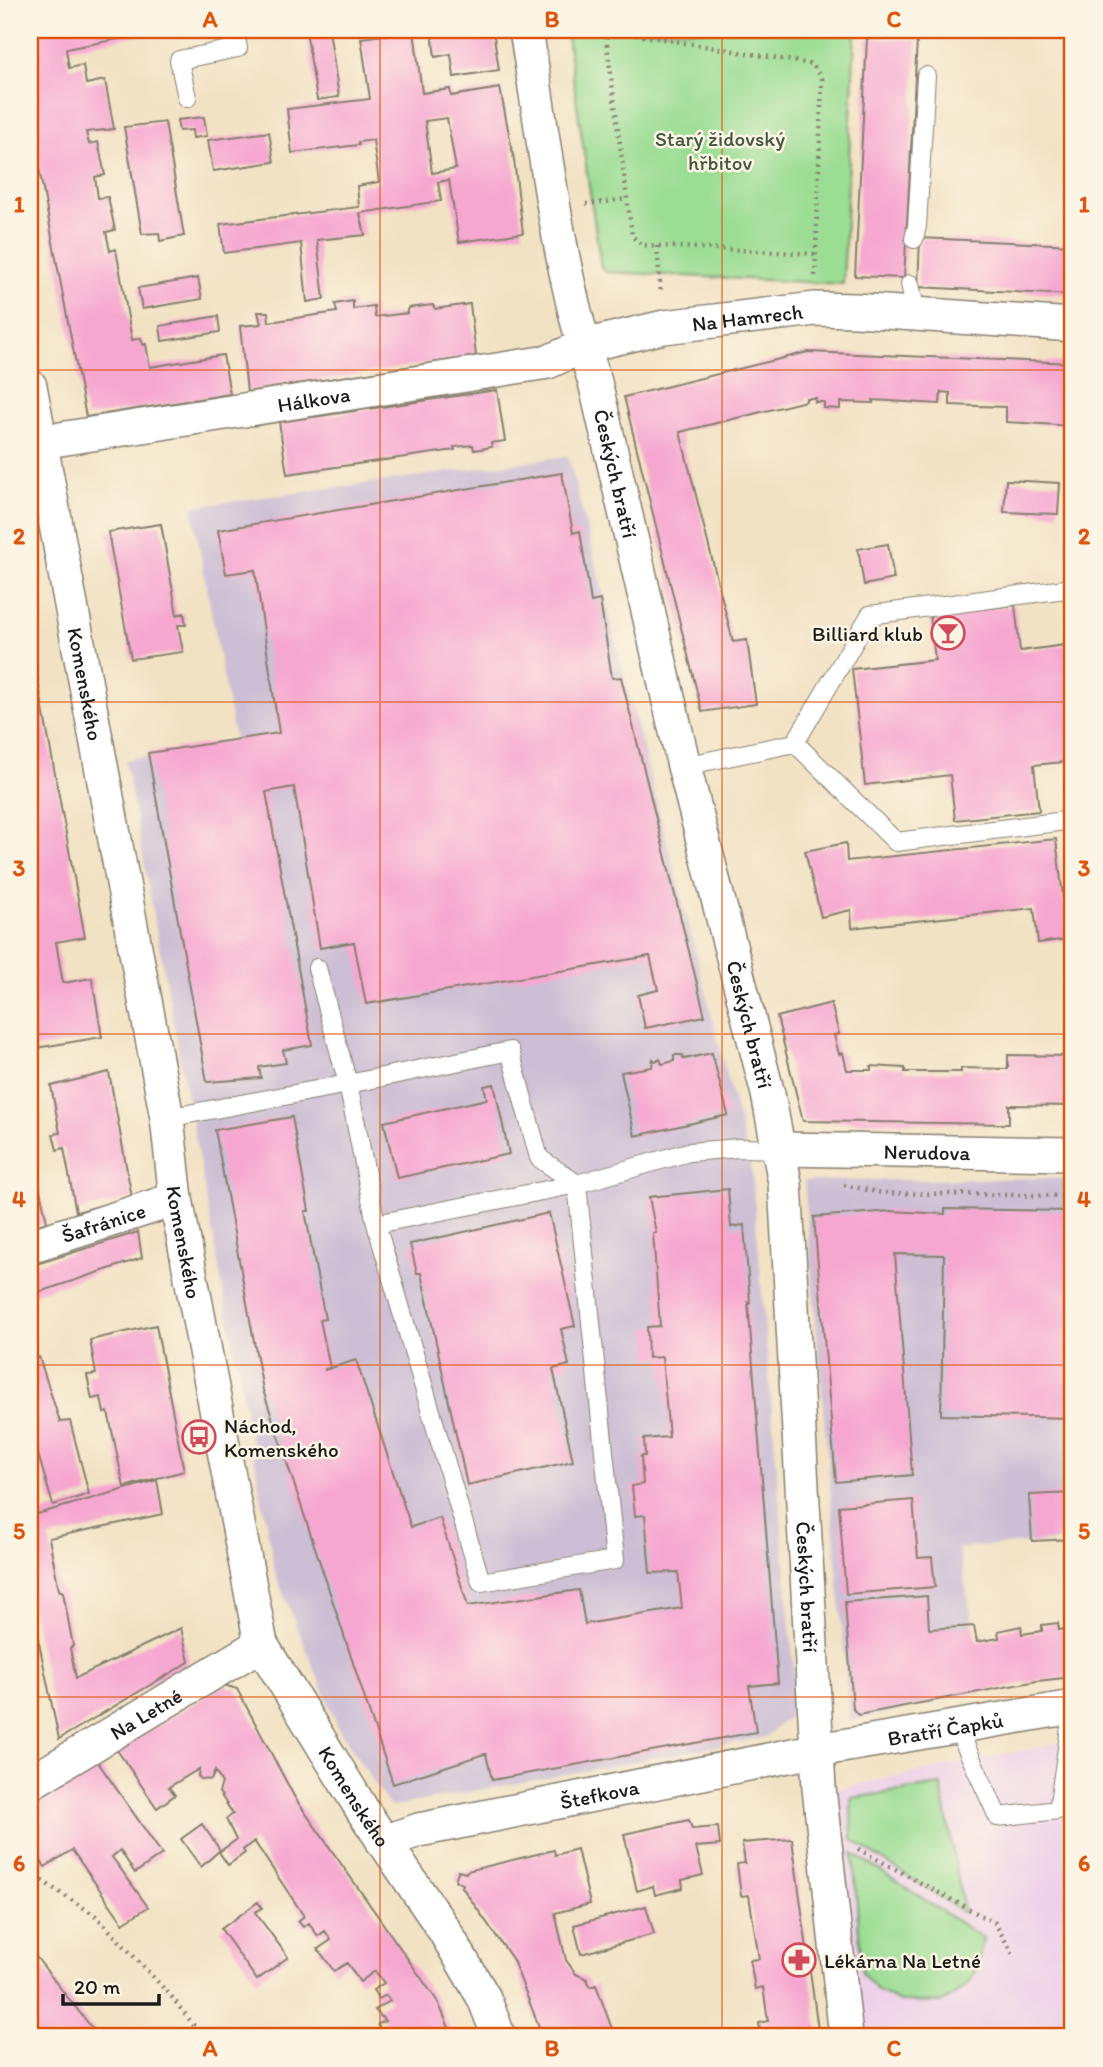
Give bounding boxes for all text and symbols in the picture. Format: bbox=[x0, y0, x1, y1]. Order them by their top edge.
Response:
text: A bbox=[202, 5, 218, 33]
text: B bbox=[545, 5, 560, 33]
text: C bbox=[887, 5, 902, 33]
park label: Starý židovský hřbitov bbox=[655, 126, 785, 175]
text: 1 bbox=[14, 190, 25, 218]
text: 1 bbox=[1079, 190, 1090, 218]
street label: Na Hamrech bbox=[691, 298, 805, 336]
street label: Hálkova bbox=[276, 381, 352, 417]
street label: Českých bratří bbox=[589, 407, 643, 541]
text: 2 bbox=[13, 522, 26, 550]
text: 2 bbox=[1078, 522, 1091, 550]
bar icon: Billiard klub bbox=[929, 614, 967, 652]
place label: Billiard klub bbox=[812, 621, 923, 646]
street label: Komenského bbox=[63, 625, 109, 742]
text: 3 bbox=[13, 854, 26, 882]
text: 3 bbox=[1078, 854, 1091, 882]
street label: Českých bratří bbox=[722, 958, 779, 1092]
street label: Nerudova bbox=[883, 1138, 971, 1165]
street label: Komenského bbox=[162, 1184, 207, 1301]
text: 4 bbox=[12, 1185, 26, 1213]
text: 4 bbox=[1077, 1185, 1091, 1213]
street label: Šafránice bbox=[58, 1197, 148, 1248]
place label: Náchod, Komenského bbox=[224, 1413, 339, 1462]
bus stop icon: Náchod, Komenského bbox=[180, 1418, 218, 1456]
text: 5 bbox=[13, 1517, 25, 1545]
text: 5 bbox=[1078, 1517, 1090, 1545]
street label: Českých bratří bbox=[792, 1521, 824, 1654]
street label: Na Letné bbox=[105, 1682, 186, 1745]
street label: Bratří Čapků bbox=[886, 1706, 1005, 1751]
street label: Komenského bbox=[314, 1741, 396, 1851]
street label: Štefkova bbox=[558, 1774, 641, 1814]
text: 6 bbox=[13, 1849, 25, 1877]
text: 6 bbox=[1078, 1849, 1090, 1877]
pharmacy icon: Lékárna Na Letné bbox=[780, 1941, 818, 1979]
place label: Lékárna Na Letné bbox=[824, 1948, 981, 1973]
scale bar bbox=[63, 1962, 159, 2006]
text: 20 m bbox=[74, 1974, 121, 1999]
text: A bbox=[202, 2034, 218, 2062]
text: B bbox=[545, 2034, 560, 2062]
text: C bbox=[887, 2034, 902, 2062]

